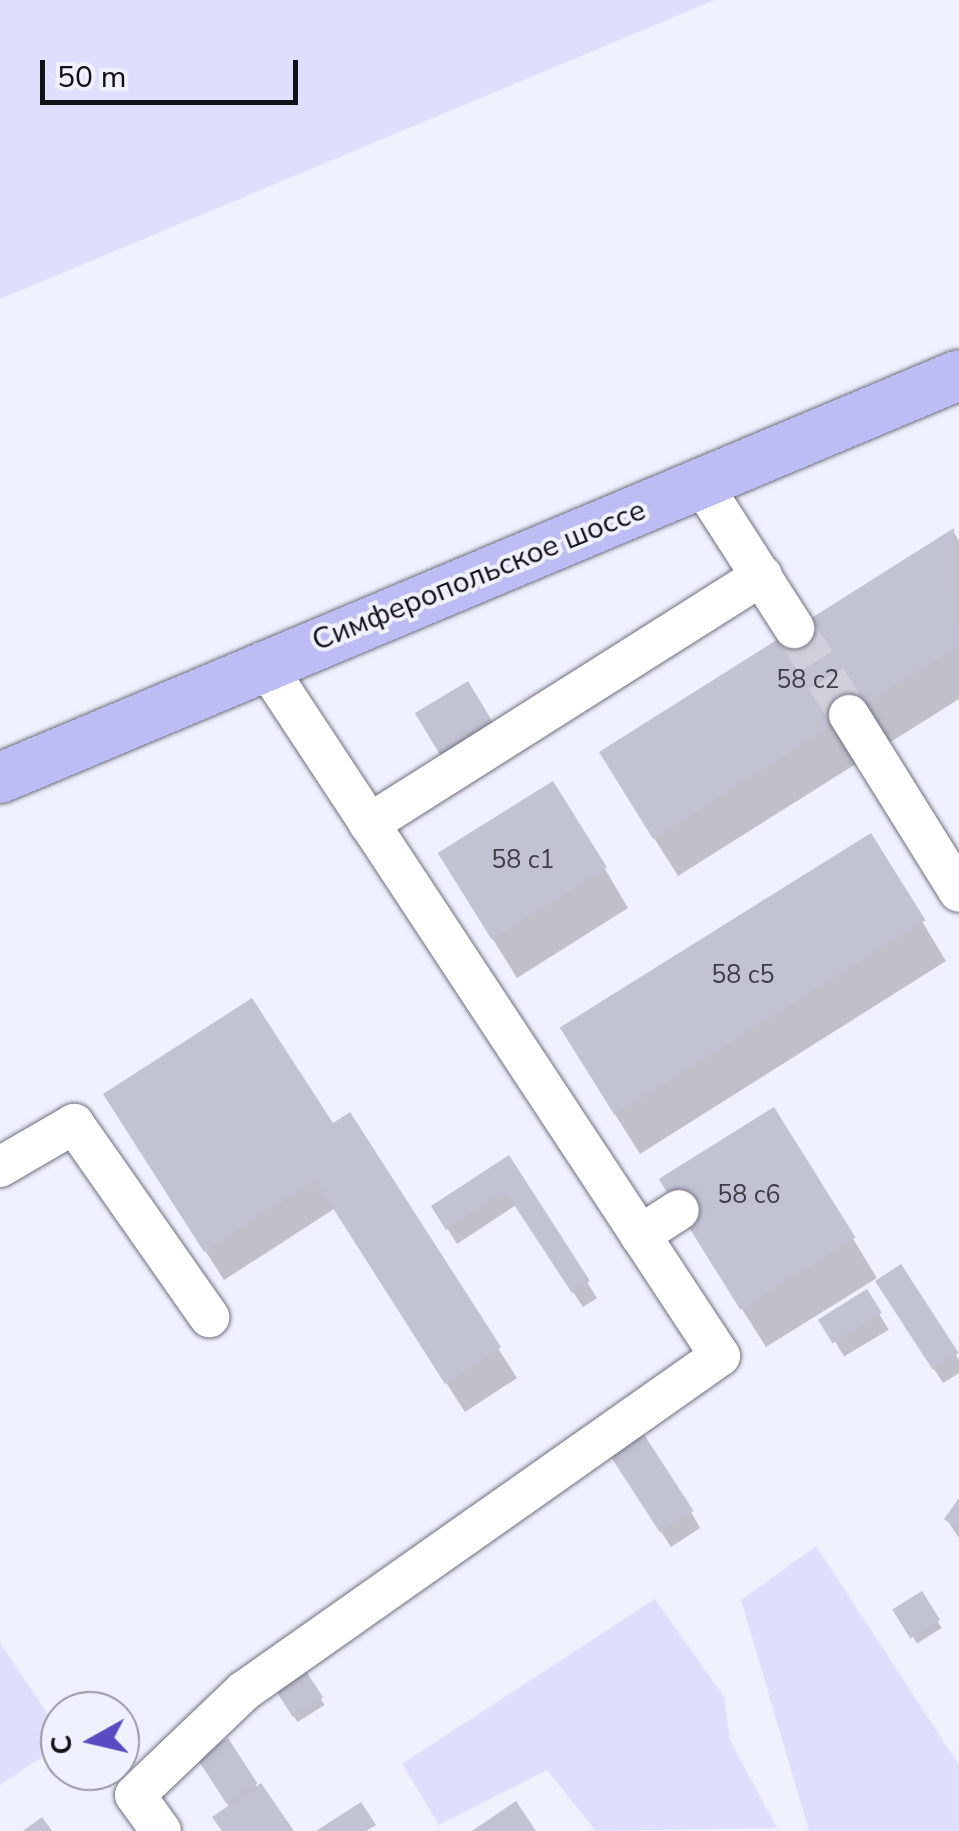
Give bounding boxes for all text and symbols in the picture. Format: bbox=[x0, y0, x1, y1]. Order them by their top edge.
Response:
scale bar bbox=[45, 40, 302, 102]
text: 50 m bbox=[57, 57, 126, 98]
street label: Симферопольское шоссе bbox=[307, 493, 651, 659]
house number: 58 с2 bbox=[776, 665, 840, 695]
house number: 58 с1 bbox=[491, 845, 555, 875]
house number: 58 с5 bbox=[711, 960, 775, 990]
house number: 58 с6 bbox=[717, 1180, 781, 1210]
north arrow bbox=[40, 1691, 140, 1791]
text: С bbox=[42, 1733, 82, 1757]

